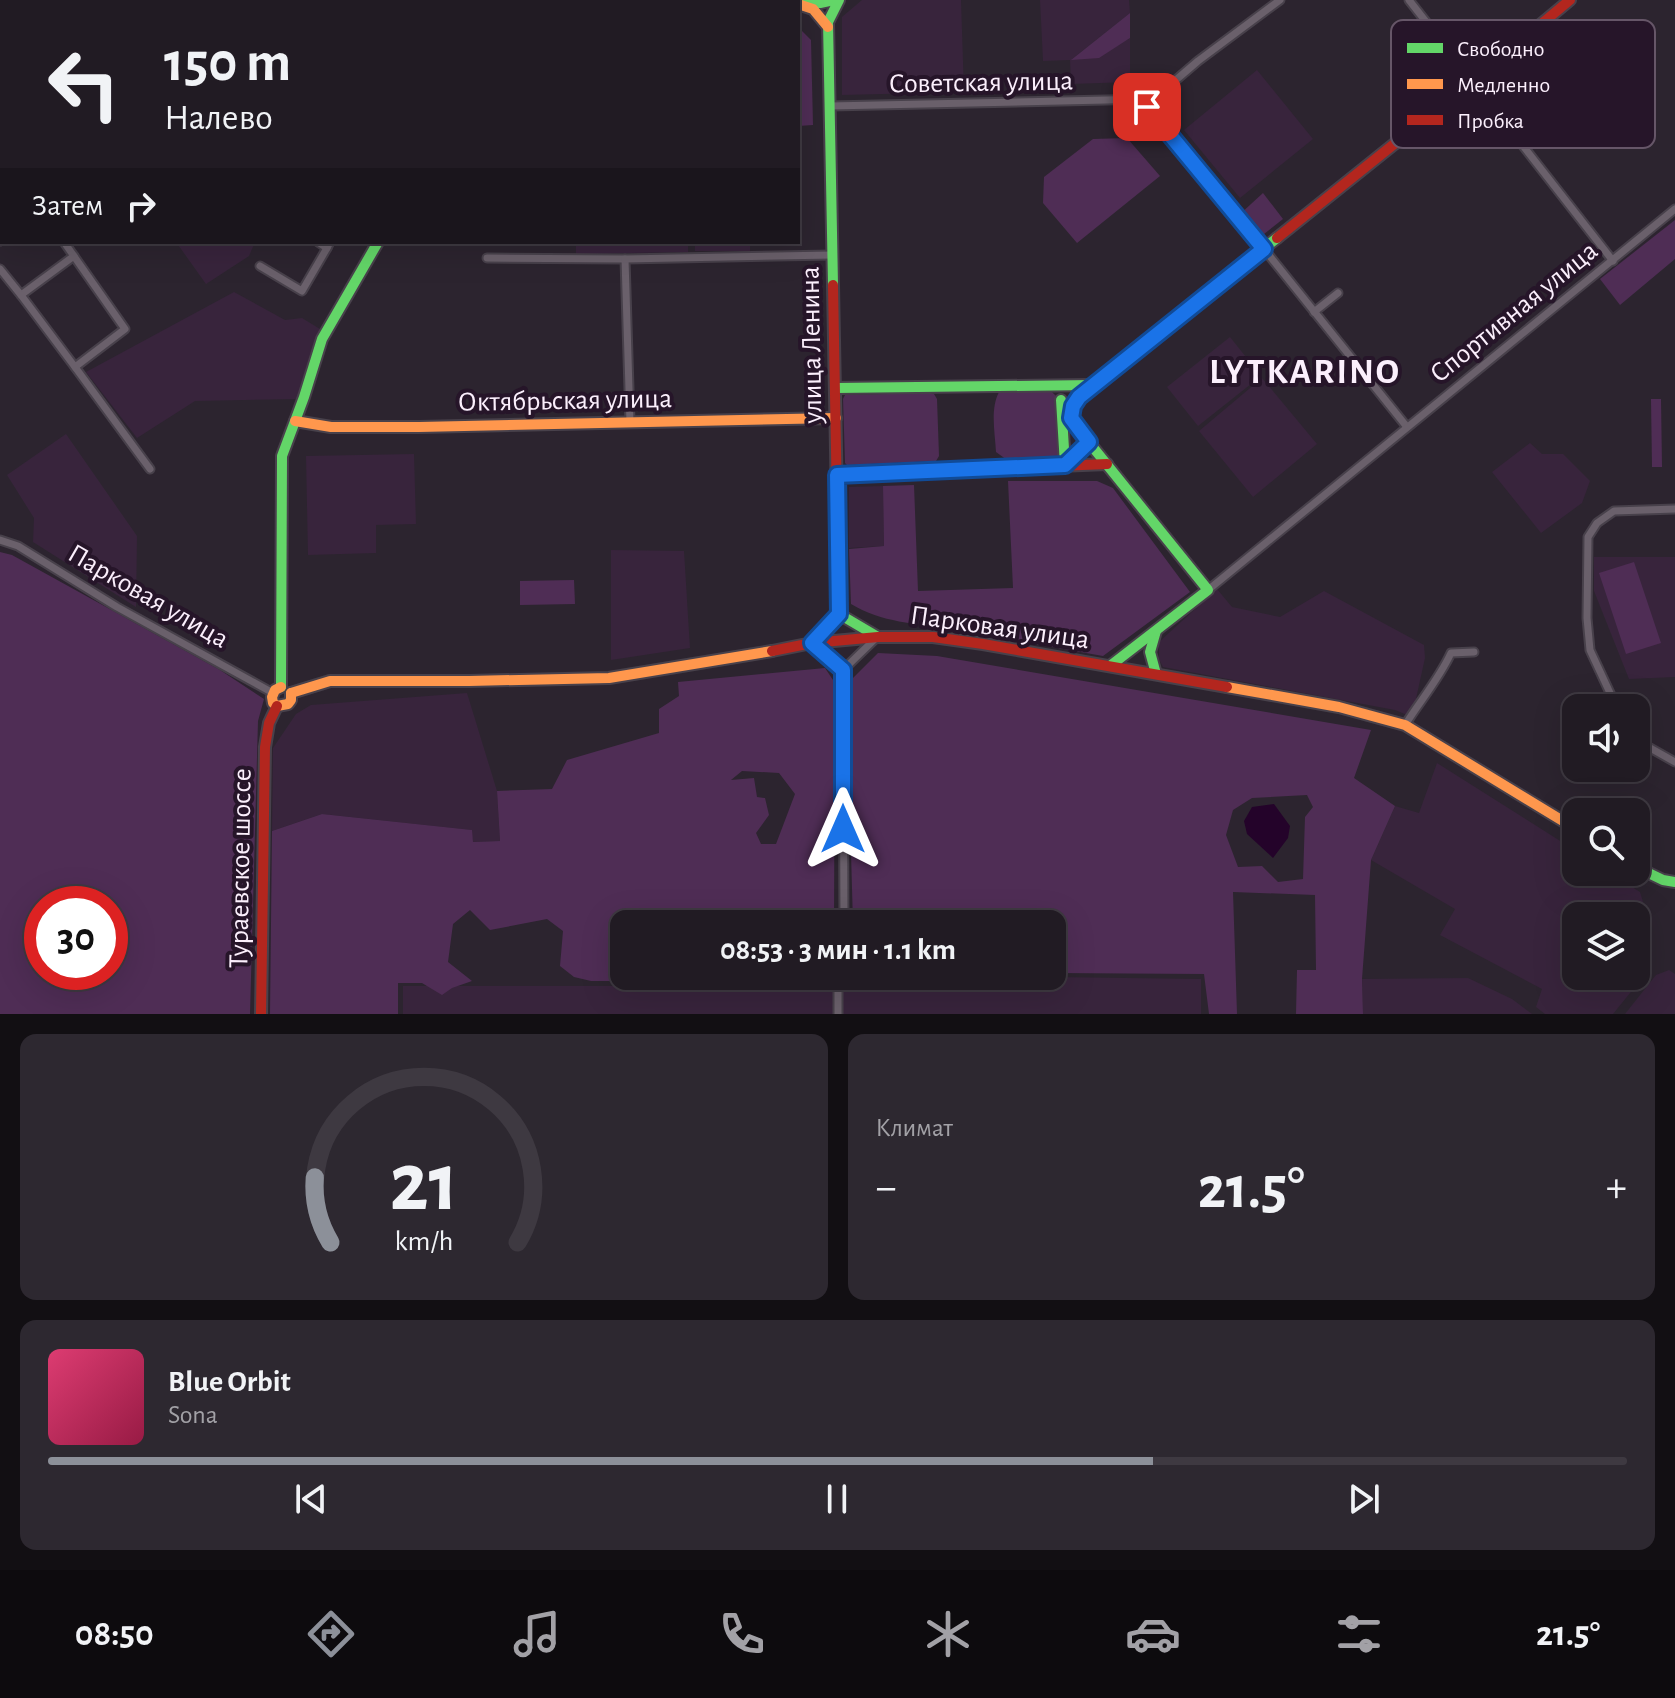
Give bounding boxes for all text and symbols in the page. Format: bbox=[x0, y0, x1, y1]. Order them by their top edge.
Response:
legend bbox=[1391, 20, 1655, 148]
icon: left bbox=[32, 32, 136, 136]
text: 150 m bbox=[164, 35, 291, 91]
text: Свободно bbox=[1457, 38, 1545, 60]
street label: Советская улица bbox=[889, 67, 1074, 99]
pin bbox=[1113, 73, 1181, 141]
text: Медленно bbox=[1457, 74, 1550, 96]
icon: arrive bbox=[1125, 85, 1169, 129]
text: Налево bbox=[164, 100, 273, 136]
text: Пробка bbox=[1457, 110, 1524, 132]
icon: right bbox=[119, 184, 163, 228]
text: Затем bbox=[32, 191, 103, 221]
street label: Спортивная улица bbox=[1425, 237, 1603, 388]
street label: улица Ленина bbox=[797, 266, 827, 425]
district label: LYTKARINO bbox=[1209, 354, 1401, 390]
street label: Октябрьская улица bbox=[458, 385, 673, 417]
street label: Парковая улица bbox=[63, 540, 233, 654]
street label: Парковая улица bbox=[909, 602, 1091, 654]
map controls bbox=[1562, 694, 1650, 990]
button: sound bbox=[1562, 694, 1650, 782]
street label: Тураевское шоссе bbox=[225, 768, 257, 968]
position arrow bbox=[801, 787, 885, 871]
button: search bbox=[1562, 798, 1650, 886]
speed limit sign: 30 bbox=[24, 886, 128, 990]
button: layers bbox=[1562, 902, 1650, 990]
text: 08:53 · 3 мин · 1.1 km bbox=[720, 935, 956, 965]
text: Климат bbox=[876, 1115, 953, 1141]
text: 21 bbox=[389, 1142, 458, 1226]
text: 21.5° bbox=[1198, 1159, 1305, 1219]
text: − bbox=[876, 1166, 897, 1210]
text: + bbox=[1606, 1166, 1627, 1210]
text: km/h bbox=[394, 1227, 453, 1256]
text: Blue Orbit bbox=[168, 1367, 291, 1397]
text: Sona bbox=[168, 1402, 218, 1428]
icon: previous bbox=[289, 1477, 333, 1521]
icon: pause bbox=[815, 1477, 859, 1521]
icon: next bbox=[1342, 1477, 1386, 1521]
icon: directions bbox=[303, 1606, 359, 1662]
icon: music bbox=[509, 1606, 565, 1662]
icon: phone bbox=[714, 1606, 770, 1662]
icon: climate bbox=[920, 1606, 976, 1662]
icon: car bbox=[1125, 1606, 1181, 1662]
icon: filters bbox=[1331, 1606, 1387, 1662]
text: 08:50 bbox=[75, 1616, 154, 1652]
text: 21.5° bbox=[1536, 1616, 1600, 1652]

